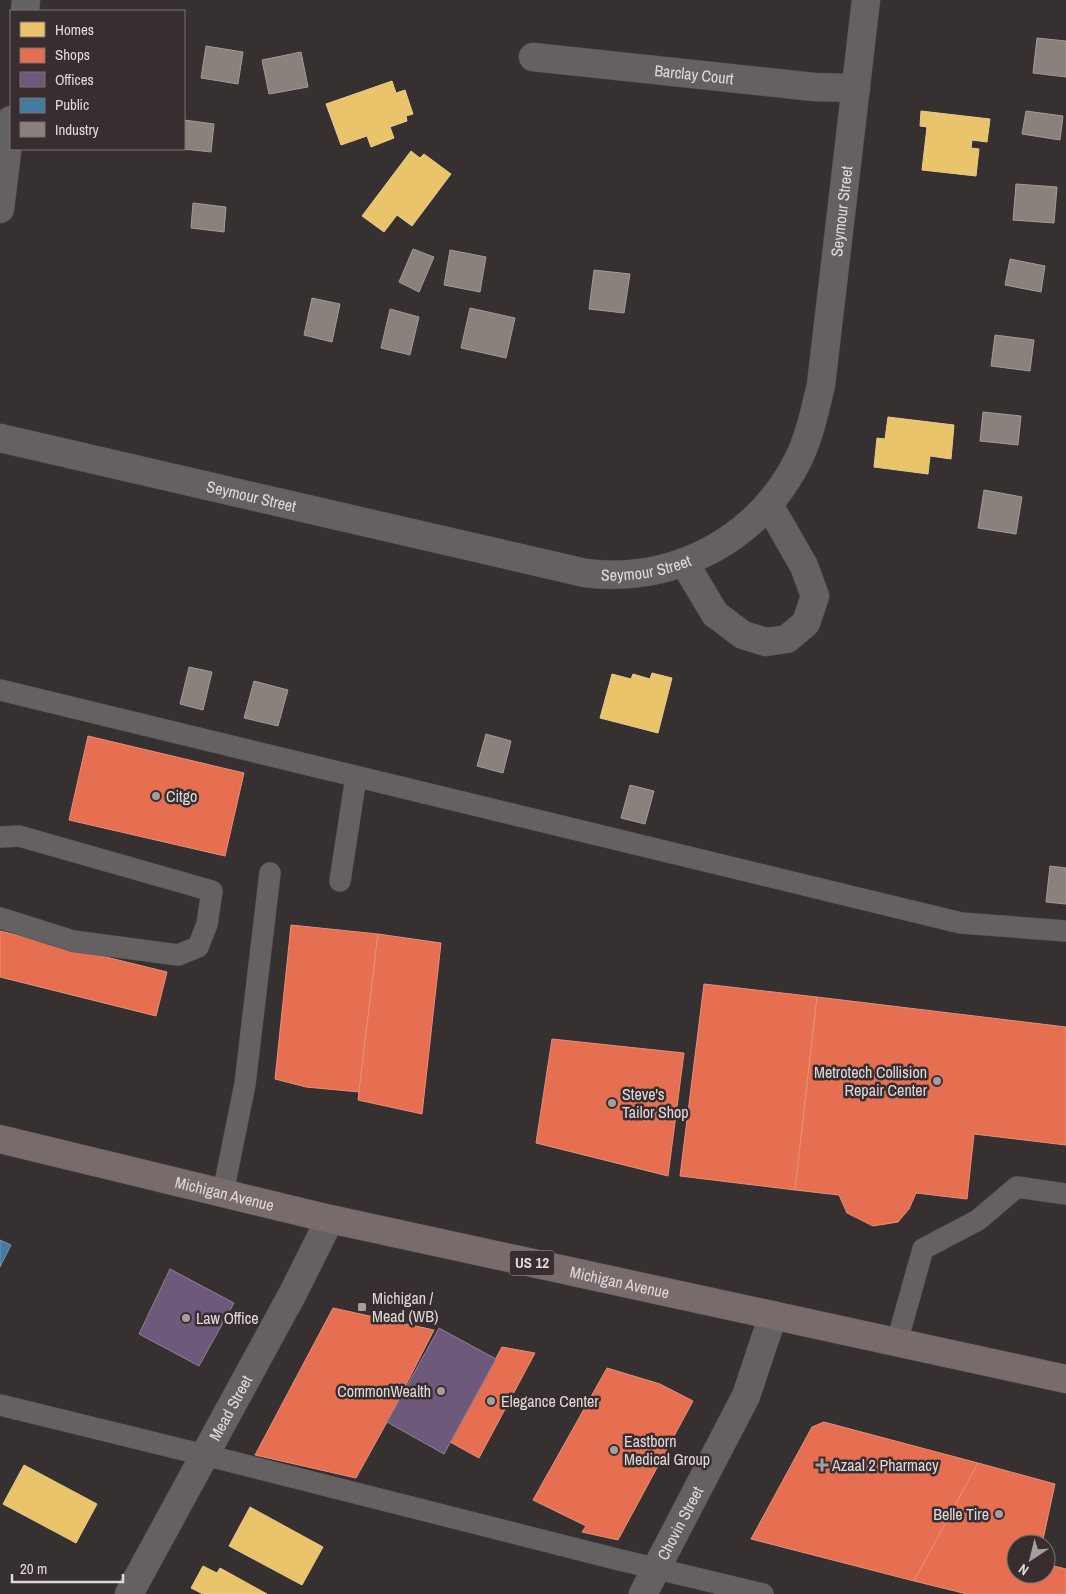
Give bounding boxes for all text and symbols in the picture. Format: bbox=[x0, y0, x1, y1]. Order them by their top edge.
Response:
legend bbox=[10, 10, 185, 150]
text: Homes bbox=[55, 19, 94, 40]
text: Shops bbox=[55, 44, 90, 65]
street label: Barclay Court bbox=[653, 59, 735, 89]
text: Offices bbox=[55, 69, 94, 90]
text: Public bbox=[55, 94, 89, 115]
text: Industry bbox=[55, 119, 100, 140]
street label: Seymour Street bbox=[825, 164, 858, 258]
street label: Seymour Street bbox=[204, 475, 299, 517]
street label: Seymour Street bbox=[601, 549, 695, 586]
place label: Citgo bbox=[166, 785, 197, 807]
marker: Citgo bbox=[150, 790, 162, 802]
place label: Metrotech Collision Repair Center bbox=[814, 1061, 928, 1101]
marker: Metrotech Collision Repair Center bbox=[931, 1075, 943, 1087]
place label: Steve's Tailor Shop bbox=[622, 1083, 689, 1123]
marker: Steve's Tailor Shop bbox=[606, 1097, 618, 1109]
street label: Michigan Avenue bbox=[173, 1171, 276, 1216]
road number: US 12 bbox=[510, 1250, 554, 1276]
street label: Michigan Avenue bbox=[568, 1260, 671, 1303]
place label: Michigan / Mead (WB) bbox=[372, 1287, 438, 1327]
marker: Michigan / Mead (WB) bbox=[356, 1301, 368, 1313]
place label: Law Office bbox=[196, 1307, 259, 1329]
marker: Law Office bbox=[180, 1312, 192, 1324]
street label: Mead Street bbox=[204, 1371, 257, 1445]
place label: CommonWealth bbox=[337, 1380, 431, 1402]
marker: CommonWealth bbox=[435, 1385, 447, 1397]
place label: Elegance Center bbox=[501, 1390, 599, 1412]
marker: Elegance Center bbox=[485, 1395, 497, 1407]
place label: Eastborn Medical Group bbox=[624, 1430, 710, 1470]
marker: Eastborn Medical Group bbox=[608, 1444, 620, 1456]
place label: Azaal 2 Pharmacy bbox=[831, 1454, 939, 1476]
marker: Azaal 2 Pharmacy bbox=[816, 1459, 828, 1471]
street label: Chovin Street bbox=[652, 1482, 708, 1564]
place label: Belle Tire bbox=[933, 1503, 989, 1525]
marker: Belle Tire bbox=[993, 1508, 1005, 1520]
north arrow bbox=[1006, 1534, 1056, 1584]
scale bar bbox=[12, 1552, 124, 1584]
text: 20 m bbox=[20, 1558, 47, 1579]
text: N bbox=[1015, 1560, 1032, 1579]

